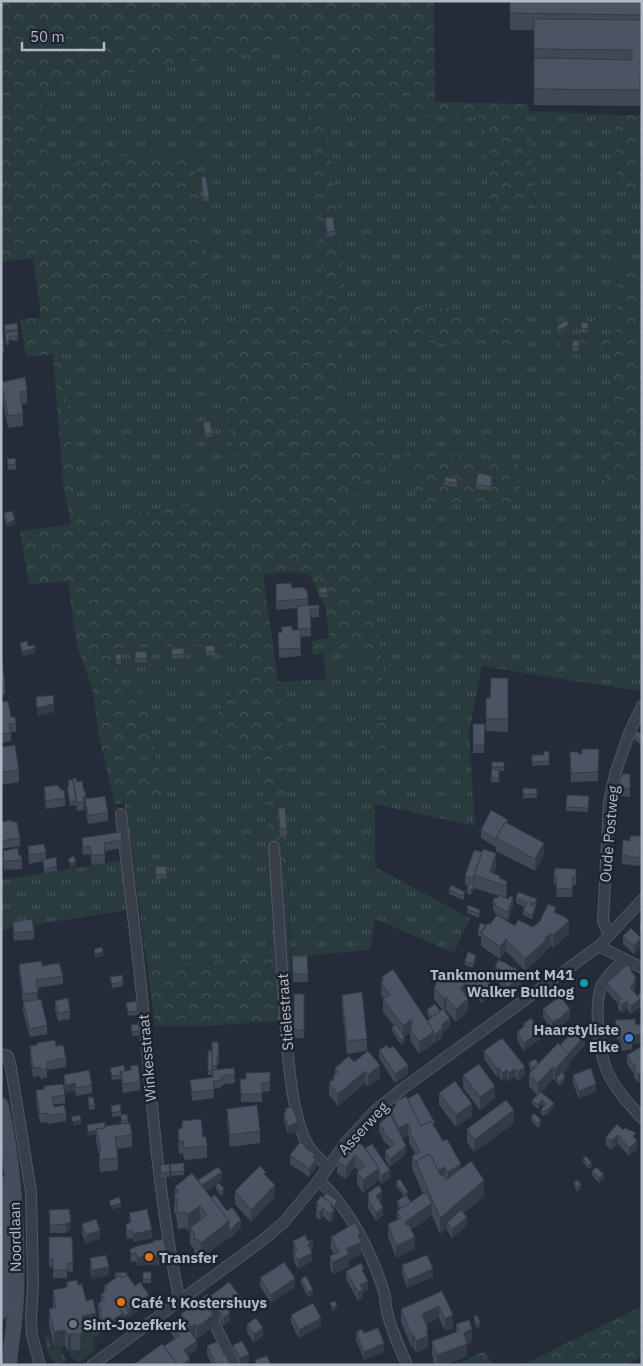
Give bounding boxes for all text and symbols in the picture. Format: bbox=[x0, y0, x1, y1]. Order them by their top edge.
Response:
scale bar bbox=[22, 20, 105, 52]
text: 50 m bbox=[30, 27, 65, 46]
street label: Oude Postweg bbox=[595, 785, 623, 883]
place label: Tankmonument M41 Walker Bulldog bbox=[430, 965, 575, 1001]
street label: Stielestraat bbox=[273, 973, 297, 1051]
marker: Tankmonument M41 Walker Bulldog bbox=[578, 977, 590, 989]
street label: Winkesstraat bbox=[134, 1013, 160, 1103]
place label: Haarstyliste Elke bbox=[533, 1020, 619, 1056]
marker: Haarstyliste Elke bbox=[623, 1032, 635, 1044]
street label: Asserweg bbox=[334, 1097, 392, 1158]
street label: Noordlaan bbox=[5, 1202, 25, 1272]
place label: Transfer bbox=[159, 1248, 218, 1267]
marker: Transfer bbox=[143, 1251, 155, 1263]
place label: Café 't Kostershuys bbox=[131, 1293, 267, 1312]
marker: Café 't Kostershuys bbox=[115, 1296, 127, 1308]
place label: Sint-Jozefkerk bbox=[83, 1315, 187, 1334]
marker: Sint-Jozefkerk bbox=[67, 1318, 79, 1330]

